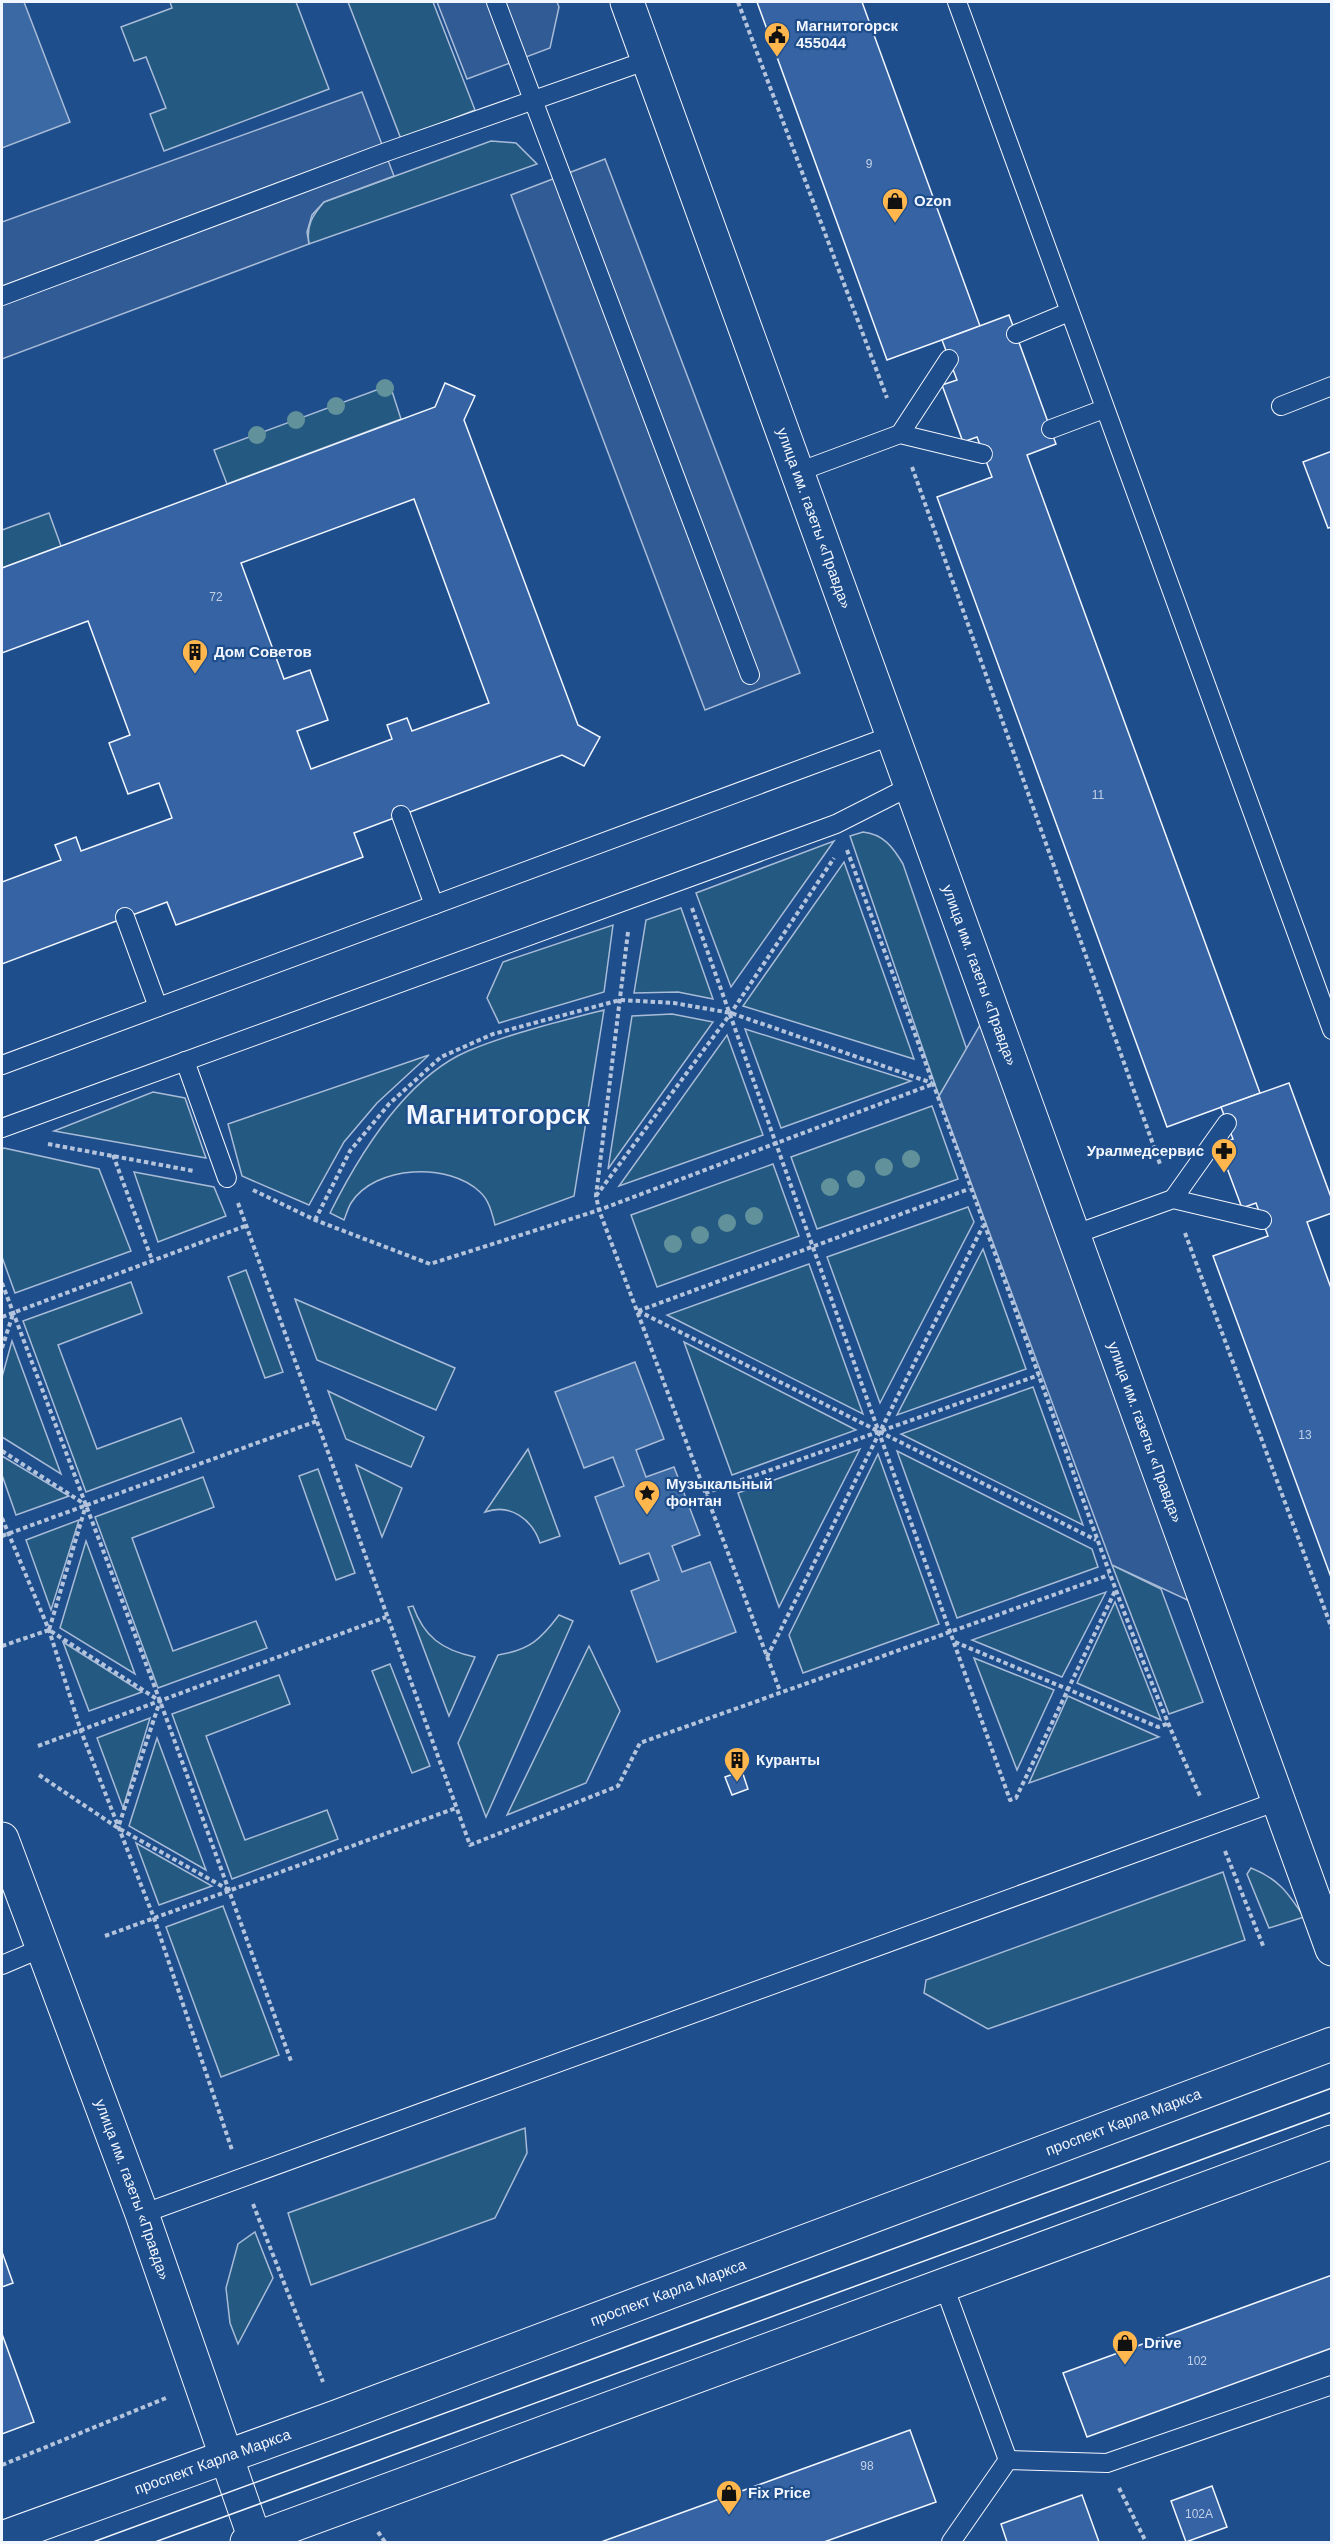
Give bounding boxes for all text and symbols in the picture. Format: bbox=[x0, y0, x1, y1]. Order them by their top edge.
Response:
place label: Магнитогорск 455044 bbox=[796, 17, 899, 51]
public building icon: Магнитогорск 455044 bbox=[762, 20, 792, 58]
house number: 9 bbox=[866, 157, 873, 171]
shop icon: Ozon bbox=[880, 186, 910, 224]
place label: Ozon bbox=[914, 192, 952, 209]
street label: улица им. газеты «Правда» bbox=[774, 425, 855, 611]
house number: 72 bbox=[209, 590, 223, 604]
building icon: Дом Советов bbox=[180, 637, 210, 675]
place label: Дом Советов bbox=[214, 643, 312, 660]
house number: 11 bbox=[1092, 788, 1105, 802]
street label: улица им. газеты «Правда» bbox=[939, 882, 1020, 1068]
district label: Магнитогорск bbox=[406, 1100, 590, 1130]
pharmacy icon: Уралмедсервис bbox=[1209, 1136, 1239, 1174]
place label: Уралмедсервис bbox=[1087, 1142, 1204, 1159]
street label: улица им. газеты «Правда» bbox=[1105, 1339, 1186, 1525]
house number: 13 bbox=[1298, 1428, 1312, 1442]
place label: Музыкальный фонтан bbox=[666, 1475, 773, 1509]
place icon: Музыкальный фонтан bbox=[632, 1478, 662, 1516]
building icon: Куранты bbox=[722, 1745, 752, 1783]
place label: Куранты bbox=[756, 1751, 820, 1768]
street label: проспект Карла Маркса bbox=[1043, 2085, 1204, 2159]
street label: улица им. газеты «Правда» bbox=[92, 2097, 173, 2282]
street label: проспект Карла Маркса bbox=[588, 2255, 749, 2329]
shop icon: Drive bbox=[1110, 2328, 1140, 2366]
place label: Drive bbox=[1144, 2334, 1182, 2351]
house number: 102 bbox=[1187, 2354, 1207, 2368]
street label: проспект Карла Маркса bbox=[132, 2425, 293, 2497]
house number: 98 bbox=[860, 2459, 874, 2473]
shop icon: Fix Price bbox=[714, 2478, 744, 2516]
place label: Fix Price bbox=[748, 2484, 811, 2501]
house number: 102А bbox=[1185, 2507, 1213, 2521]

